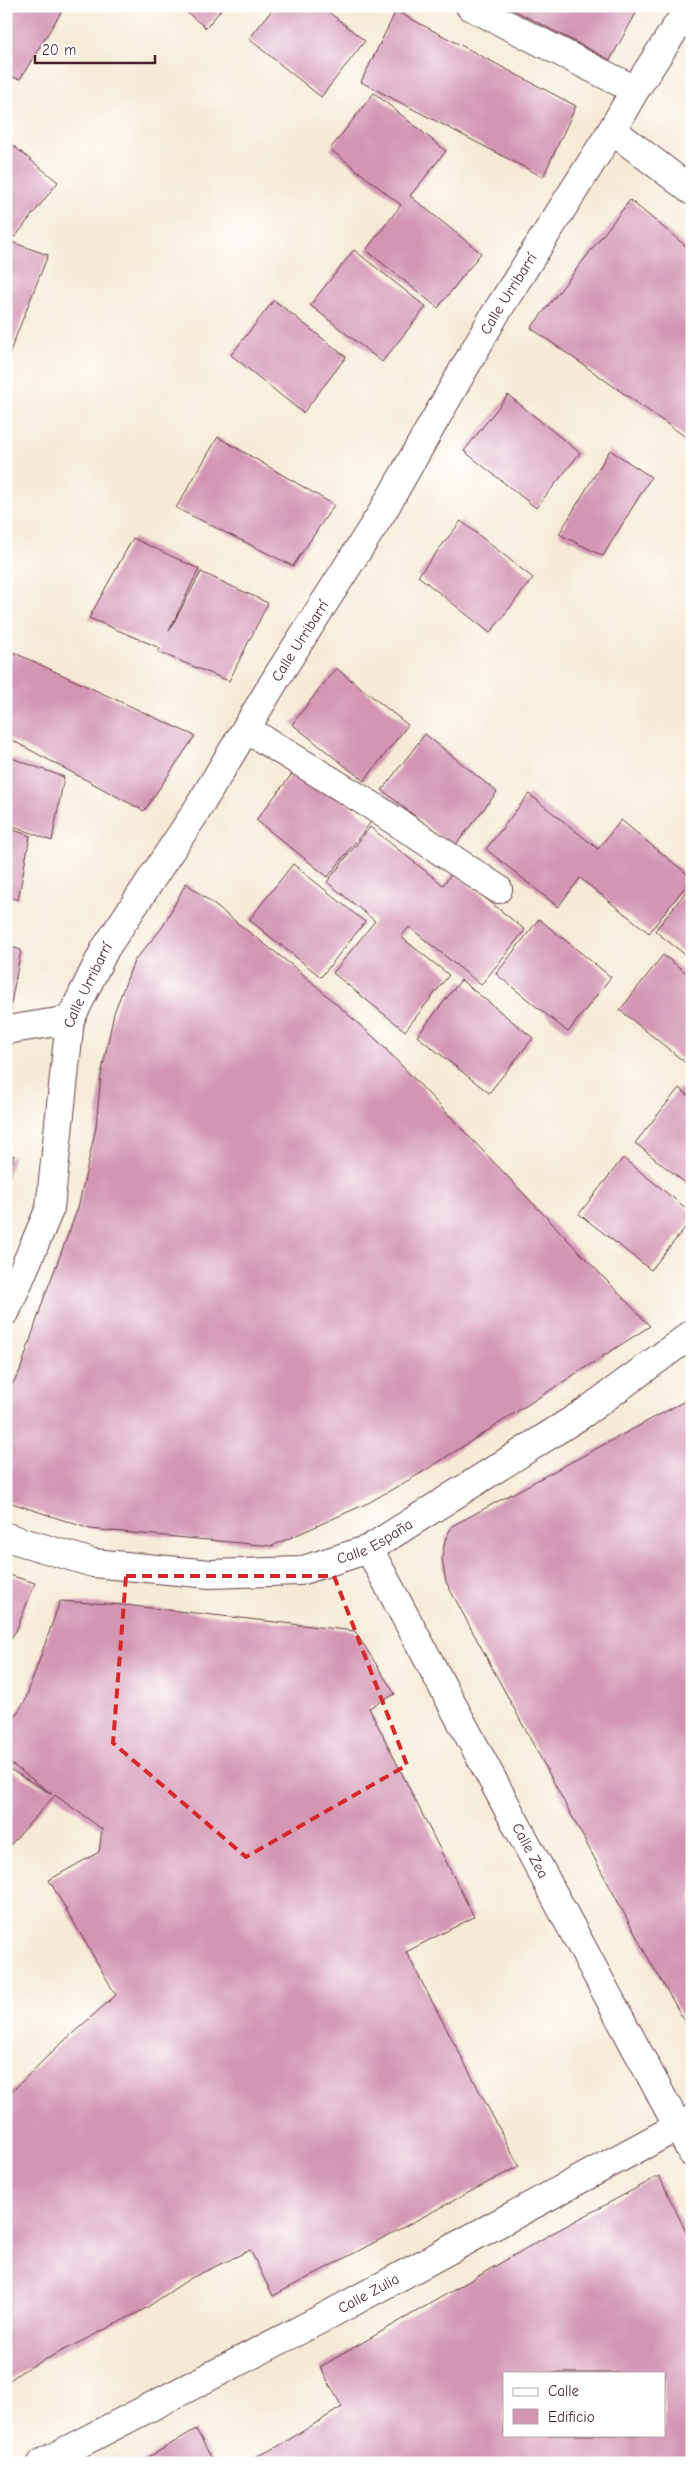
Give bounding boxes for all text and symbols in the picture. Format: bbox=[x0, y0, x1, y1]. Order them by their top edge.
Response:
scale bar bbox=[35, 32, 155, 64]
text: 20 m bbox=[42, 41, 76, 59]
street label: Calle Urribarrí bbox=[476, 249, 541, 338]
street label: Calle Urribarrí bbox=[267, 596, 333, 685]
street label: Calle Urribarrí bbox=[60, 938, 116, 1028]
street label: Calle España bbox=[334, 1515, 416, 1568]
street label: Calle Zea bbox=[508, 1820, 552, 1881]
street label: Calle Zulia bbox=[335, 2270, 402, 2317]
legend bbox=[503, 2372, 666, 2436]
text: Calle bbox=[548, 2382, 580, 2400]
text: Edificio bbox=[548, 2408, 595, 2426]

